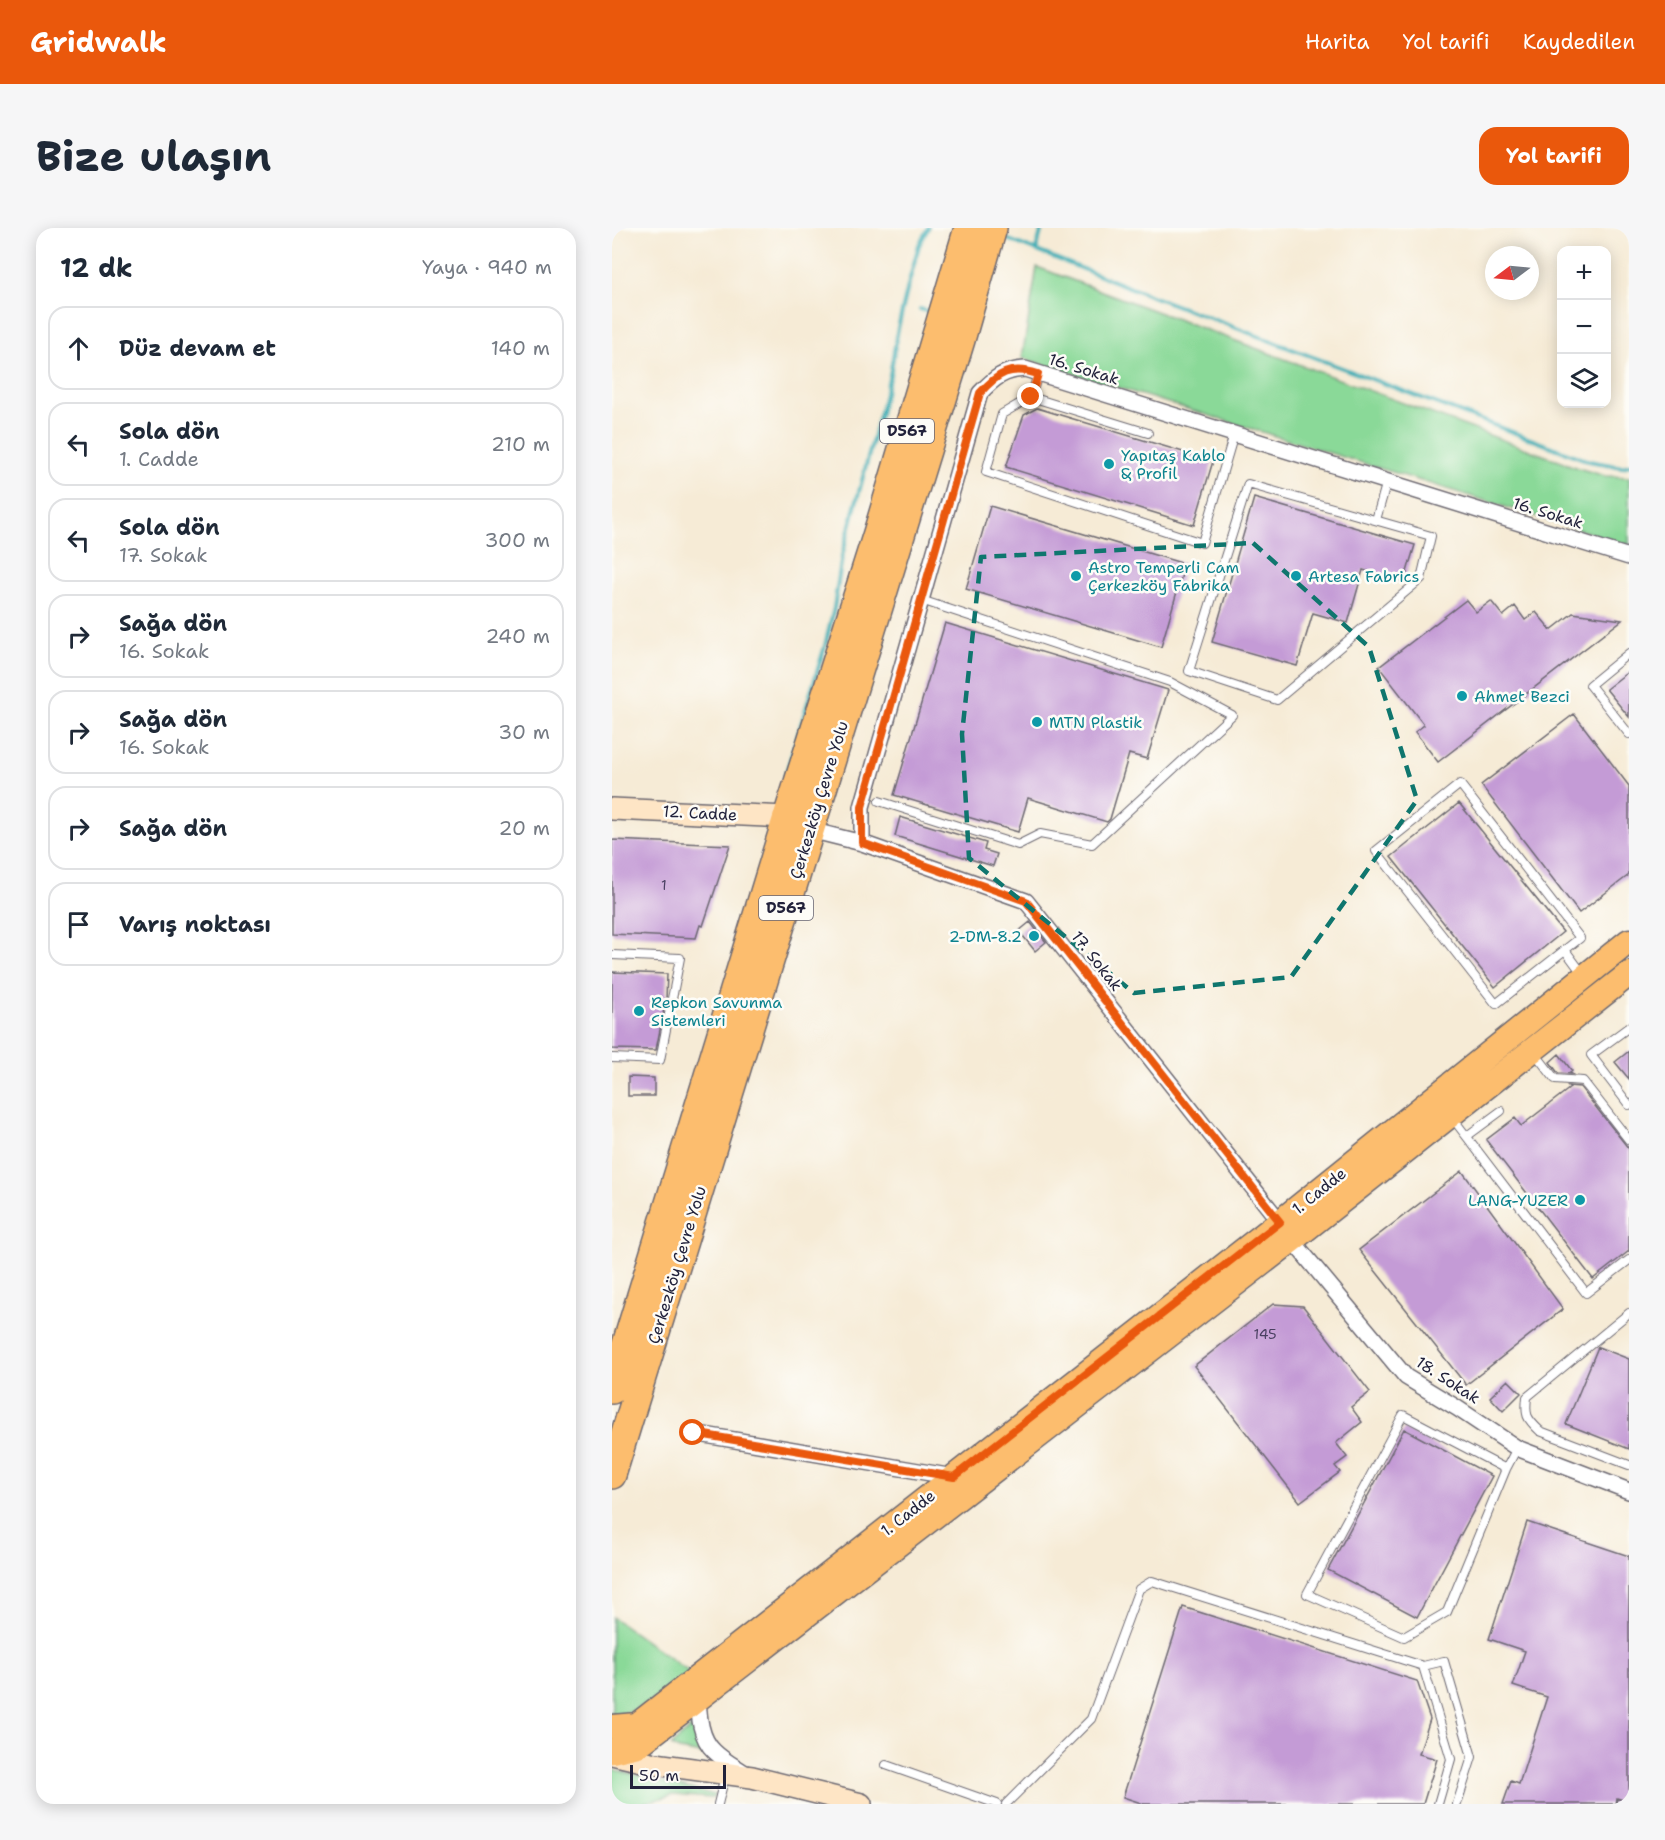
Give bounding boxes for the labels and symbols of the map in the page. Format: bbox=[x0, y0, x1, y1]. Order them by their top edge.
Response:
north arrow bbox=[1485, 246, 1539, 300]
street label: 16. Sokak bbox=[1046, 348, 1122, 390]
route end bbox=[1017, 383, 1043, 409]
road number: D567 bbox=[880, 419, 934, 443]
place label: Yapıtaş Kablo & Profil bbox=[1121, 445, 1225, 484]
marker: Yapıtaş Kablo & Profil bbox=[1102, 457, 1116, 471]
street label: 16. Sokak bbox=[1510, 492, 1586, 534]
place label: Astro Temperli Cam Çerkezköy Fabrika bbox=[1088, 557, 1240, 596]
place label: Artesa Fabrics bbox=[1308, 566, 1419, 587]
marker: Astro Temperli Cam Çerkezköy Fabrika bbox=[1069, 569, 1083, 583]
marker: Artesa Fabrics bbox=[1289, 569, 1303, 583]
place label: Ahmet Bezci bbox=[1474, 686, 1570, 707]
marker: Ahmet Bezci bbox=[1455, 689, 1469, 703]
place label: MTN Plastik bbox=[1049, 712, 1142, 733]
marker: MTN Plastik bbox=[1030, 715, 1044, 729]
street label: Çerkezköy Çevre Yolu bbox=[785, 718, 853, 882]
street label: 12. Cadde bbox=[662, 801, 738, 825]
house number: 1 bbox=[661, 876, 667, 894]
road number: D567 bbox=[759, 896, 813, 920]
place label: 2-DM-8.2 bbox=[949, 926, 1022, 947]
street label: 17. Sokak bbox=[1067, 927, 1127, 995]
marker: 2-DM-8.2 bbox=[1027, 929, 1041, 943]
place label: Repkon Savunma Sistemleri bbox=[651, 992, 782, 1031]
marker: Repkon Savunma Sistemleri bbox=[632, 1004, 646, 1018]
street label: 1. Cadde bbox=[1288, 1163, 1350, 1219]
street label: Çerkezköy Çevre Yolu bbox=[643, 1183, 711, 1347]
place label: LANG-YUZER bbox=[1468, 1190, 1568, 1211]
marker: LANG-YUZER bbox=[1573, 1193, 1587, 1207]
house number: 145 bbox=[1253, 1325, 1277, 1343]
street label: 18. Sokak bbox=[1412, 1351, 1484, 1409]
route start bbox=[679, 1419, 705, 1445]
street label: 1. Cadde bbox=[876, 1485, 940, 1541]
scale bar bbox=[630, 1762, 726, 1790]

